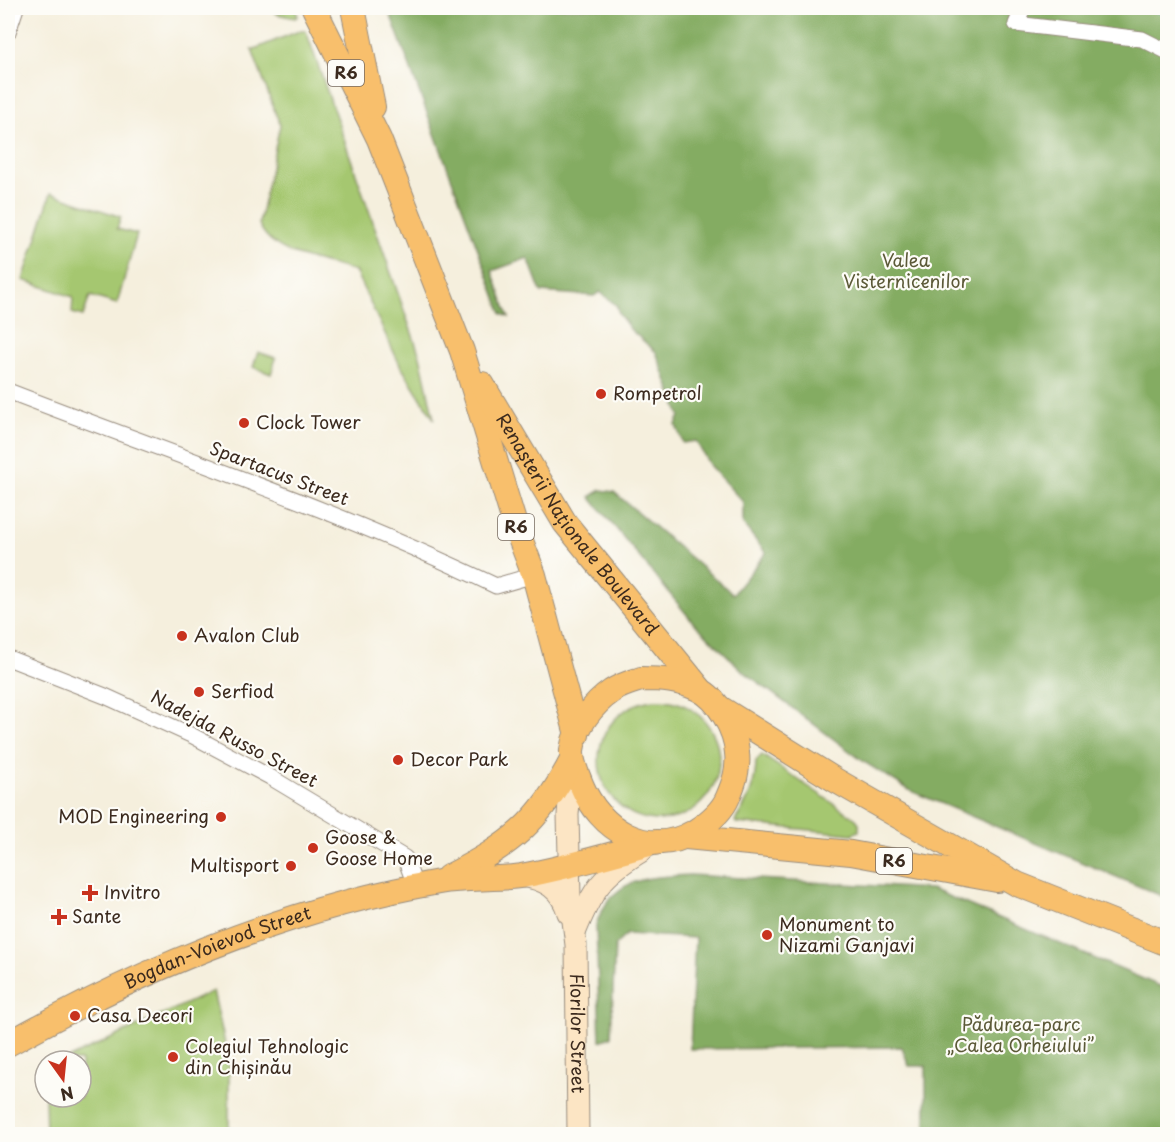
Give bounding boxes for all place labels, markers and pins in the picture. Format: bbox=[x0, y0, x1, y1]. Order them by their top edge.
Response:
place label: Rompetrol bbox=[613, 379, 702, 406]
marker: Rompetrol bbox=[594, 387, 608, 401]
place label: Clock Tower bbox=[256, 408, 361, 435]
marker: Clock Tower bbox=[237, 416, 251, 430]
place label: Avalon Club bbox=[194, 621, 300, 648]
marker: Avalon Club bbox=[175, 629, 189, 643]
place label: Serfiod bbox=[211, 677, 274, 704]
marker: Serfiod bbox=[192, 685, 206, 699]
place label: Decor Park bbox=[410, 745, 509, 772]
marker: Decor Park bbox=[391, 753, 405, 767]
place label: MOD Engineering bbox=[58, 802, 209, 829]
marker: MOD Engineering bbox=[214, 810, 228, 824]
place label: Goose & Goose Home bbox=[325, 823, 433, 871]
marker: Goose & Goose Home bbox=[306, 841, 320, 855]
place label: Multisport bbox=[190, 851, 279, 878]
marker: Multisport bbox=[284, 859, 298, 873]
place label: Invitro bbox=[104, 878, 161, 905]
marker: Invitro bbox=[81, 884, 99, 902]
place label: Sante bbox=[72, 902, 122, 929]
marker: Sante bbox=[50, 908, 68, 926]
place label: Monument to Nizami Ganjavi bbox=[779, 910, 915, 958]
marker: Monument to Nizami Ganjavi bbox=[760, 928, 774, 942]
place label: Casa Decori bbox=[87, 1001, 193, 1028]
marker: Casa Decori bbox=[68, 1009, 82, 1023]
place label: Colegiul Tehnologic din Chișinău bbox=[185, 1032, 349, 1080]
marker: Colegiul Tehnologic din Chișinău bbox=[166, 1050, 180, 1064]

